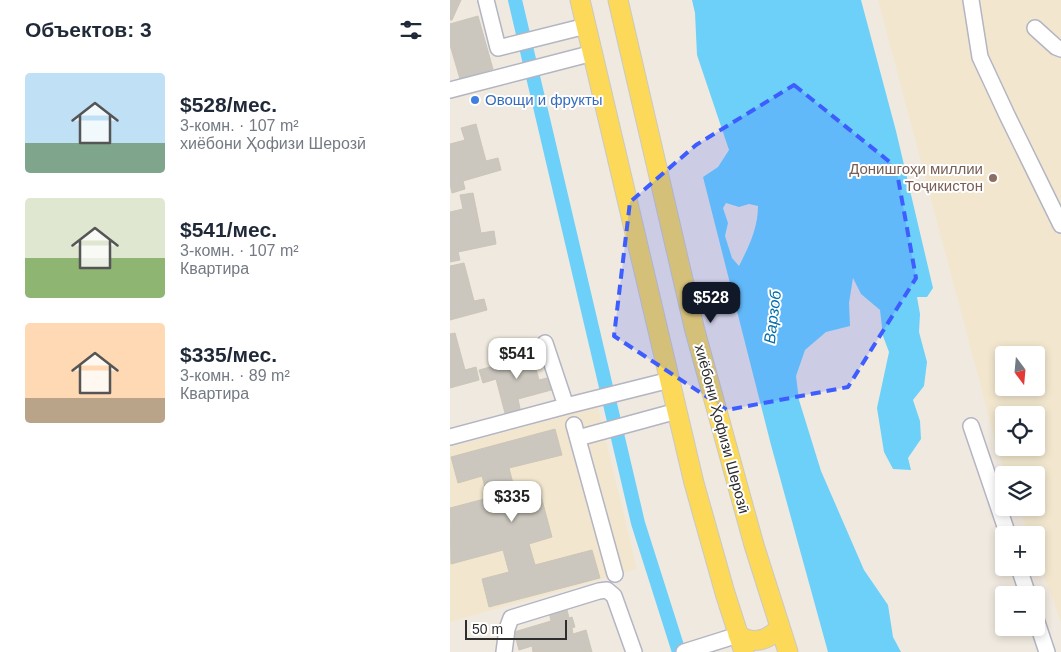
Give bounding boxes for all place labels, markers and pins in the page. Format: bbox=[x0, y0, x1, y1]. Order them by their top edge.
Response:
place label: Овощи и фрукты bbox=[485, 91, 603, 108]
marker: Овощи и фрукты bbox=[469, 94, 481, 106]
place label: Донишгоҳи миллии Тоҷикистон bbox=[849, 160, 983, 194]
marker: Донишгоҳи миллии Тоҷикистон bbox=[987, 172, 999, 184]
pin: $528 bbox=[681, 282, 741, 324]
pin: $541 bbox=[487, 338, 547, 380]
pin: $335 bbox=[482, 480, 542, 523]

